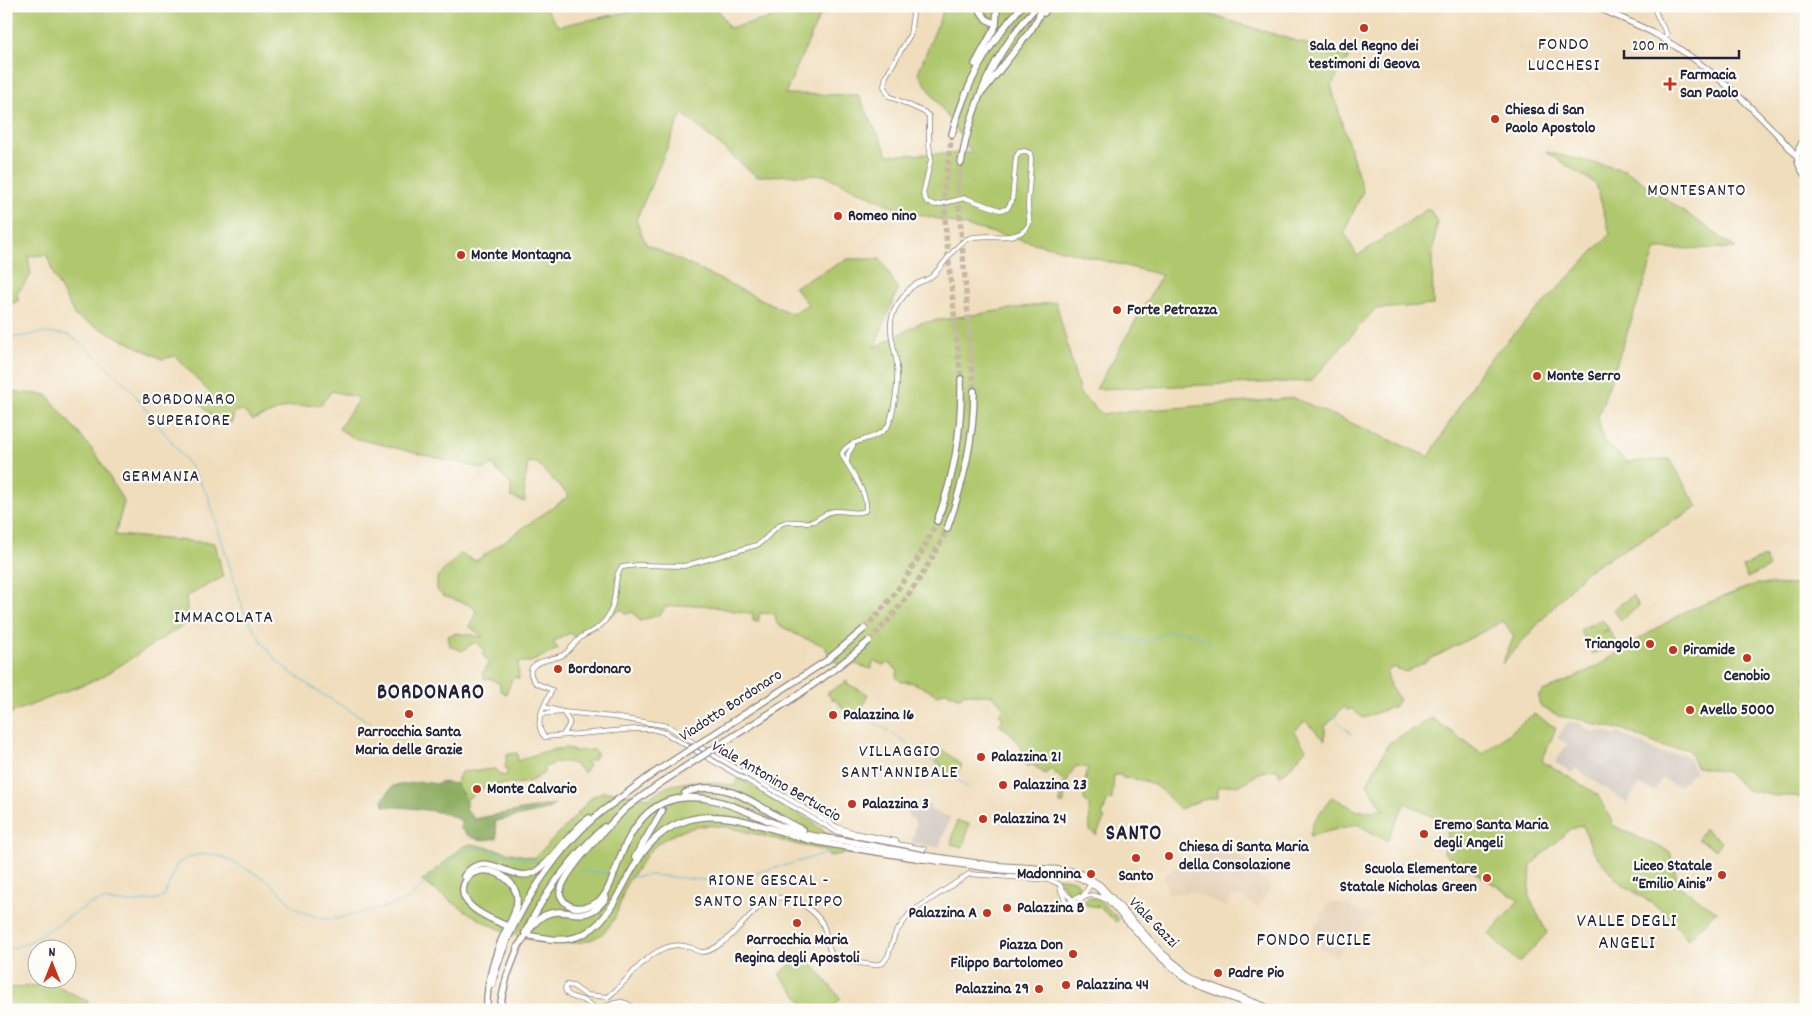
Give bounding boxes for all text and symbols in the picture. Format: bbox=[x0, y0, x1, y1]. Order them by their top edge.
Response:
marker: Sala del Regno dei testimoni di Geova bbox=[1358, 22, 1370, 34]
scale bar bbox=[1624, 28, 1740, 60]
district label: FONDO LUCCHESI bbox=[1528, 33, 1600, 79]
place label: Sala del Regno dei testimoni di Geova bbox=[1308, 35, 1421, 76]
text: 200 m bbox=[1632, 36, 1669, 58]
place label: Farmacia San Paolo bbox=[1680, 64, 1738, 105]
marker: Farmacia San Paolo bbox=[1664, 78, 1676, 90]
place label: Chiesa di San Paolo Apostolo bbox=[1505, 99, 1595, 140]
marker: Chiesa di San Paolo Apostolo bbox=[1489, 113, 1501, 125]
district label: MONTESANTO bbox=[1647, 179, 1747, 204]
place label: Romeo nino bbox=[848, 205, 917, 228]
marker: Romeo nino bbox=[832, 210, 844, 222]
place label: Monte Montagna bbox=[471, 244, 572, 267]
marker: Monte Montagna bbox=[455, 249, 467, 261]
place label: Forte Petrazza bbox=[1127, 299, 1219, 322]
marker: Forte Petrazza bbox=[1111, 304, 1123, 316]
place label: Monte Serro bbox=[1547, 365, 1621, 388]
marker: Monte Serro bbox=[1531, 370, 1543, 382]
district label: BORDONARO SUPERIORE bbox=[142, 388, 236, 434]
district label: GERMANIA bbox=[122, 465, 200, 490]
district label: IMMACOLATA bbox=[174, 606, 274, 631]
place label: Triangolo bbox=[1585, 633, 1640, 656]
marker: Triangolo bbox=[1644, 638, 1656, 650]
place label: Piramide bbox=[1683, 639, 1735, 662]
marker: Piramide bbox=[1667, 644, 1679, 656]
marker: Cenobio bbox=[1741, 652, 1753, 664]
place label: Bordonaro bbox=[568, 658, 631, 681]
marker: Bordonaro bbox=[552, 663, 564, 675]
street label: Viadotto Bordonaro bbox=[675, 664, 787, 748]
place label: Cenobio bbox=[1724, 665, 1770, 688]
district label: BORDONARO bbox=[377, 679, 485, 709]
place label: Avello 5000 bbox=[1700, 699, 1774, 722]
place label: Palazzina 16 bbox=[843, 704, 914, 727]
marker: Avello 5000 bbox=[1684, 704, 1696, 716]
marker: Parrocchia Santa Maria delle Grazie bbox=[403, 708, 415, 720]
marker: Palazzina 16 bbox=[827, 709, 839, 721]
place label: Parrocchia Santa Maria delle Grazie bbox=[355, 721, 463, 762]
street label: Viale Antonino Bertuccio bbox=[707, 735, 845, 829]
district label: VILLAGGIO SANT'ANNIBALE bbox=[841, 740, 959, 786]
place label: Palazzina 21 bbox=[991, 746, 1061, 769]
marker: Palazzina 21 bbox=[975, 751, 987, 763]
place label: Palazzina 23 bbox=[1013, 774, 1087, 797]
place label: Monte Calvario bbox=[487, 778, 577, 801]
marker: Palazzina 23 bbox=[997, 779, 1009, 791]
marker: Monte Calvario bbox=[471, 783, 483, 795]
place label: Palazzina 3 bbox=[862, 793, 929, 816]
marker: Palazzina 3 bbox=[846, 798, 858, 810]
place label: Palazzina 24 bbox=[993, 808, 1066, 831]
marker: Palazzina 24 bbox=[977, 813, 989, 825]
place label: Eremo Santa Maria degli Angeli bbox=[1434, 814, 1550, 855]
district label: SANTO bbox=[1106, 820, 1162, 850]
marker: Eremo Santa Maria degli Angeli bbox=[1418, 828, 1430, 840]
place label: Chiesa di Santa Maria della Consolazione bbox=[1179, 836, 1310, 877]
marker: Chiesa di Santa Maria della Consolazione bbox=[1163, 850, 1175, 862]
marker: Santo bbox=[1130, 852, 1142, 864]
place label: Liceo Statale “Emilio Ainis” bbox=[1633, 855, 1712, 896]
place label: Scuola Elementare Statale Nicholas Green bbox=[1340, 858, 1477, 899]
place label: Madonnina bbox=[1017, 863, 1082, 886]
place label: Santo bbox=[1119, 865, 1153, 888]
marker: Madonnina bbox=[1085, 868, 1097, 880]
district label: RIONE GESCAL - SANTO SAN FILIPPO bbox=[694, 869, 844, 915]
marker: Liceo Statale “Emilio Ainis” bbox=[1716, 869, 1728, 881]
marker: Scuola Elementare Statale Nicholas Green bbox=[1481, 872, 1493, 884]
street label: Viale Gazzi bbox=[1123, 892, 1183, 954]
place label: Palazzina B bbox=[1017, 897, 1085, 920]
place label: Palazzina A bbox=[909, 902, 977, 925]
marker: Palazzina B bbox=[1001, 902, 1013, 914]
marker: Palazzina A bbox=[981, 907, 993, 919]
district label: VALLE DEGLI ANGELI bbox=[1577, 909, 1677, 958]
marker: Parrocchia Maria Regina degli Apostoli bbox=[791, 917, 803, 929]
district label: FONDO FUCILE bbox=[1256, 928, 1372, 955]
place label: Parrocchia Maria Regina degli Apostoli bbox=[734, 929, 860, 970]
place label: Piazza Don Filippo Bartolomeo bbox=[951, 934, 1063, 975]
north arrow bbox=[28, 938, 78, 988]
text: N bbox=[49, 943, 56, 963]
marker: Piazza Don Filippo Bartolomeo bbox=[1067, 948, 1079, 960]
place label: Padre Pio bbox=[1228, 962, 1284, 985]
marker: Padre Pio bbox=[1212, 967, 1224, 979]
place label: Palazzina 44 bbox=[1076, 974, 1149, 997]
place label: Palazzina 29 bbox=[955, 978, 1029, 1001]
marker: Palazzina 44 bbox=[1060, 979, 1072, 991]
marker: Palazzina 29 bbox=[1033, 983, 1045, 995]

